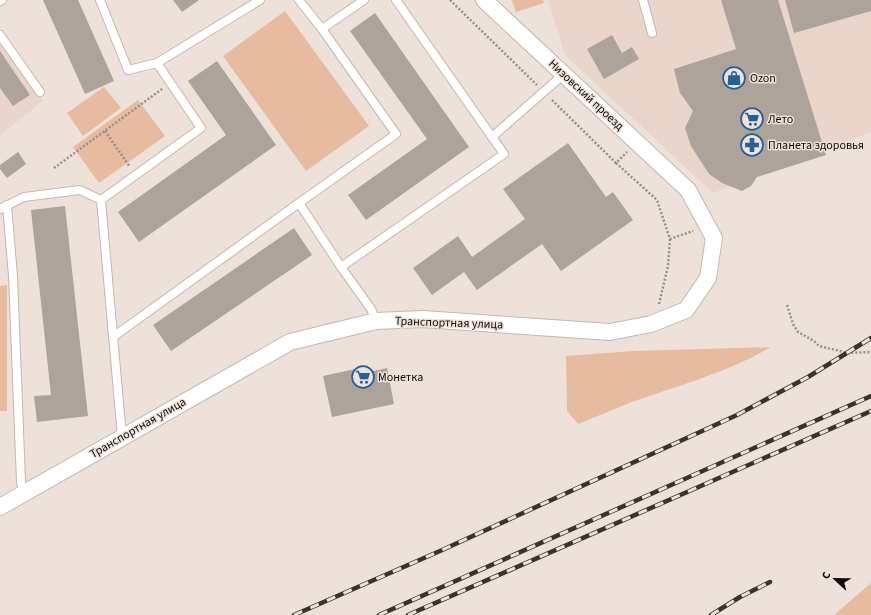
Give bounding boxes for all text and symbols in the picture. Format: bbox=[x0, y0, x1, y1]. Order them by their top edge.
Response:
street label: Низовский проезд bbox=[544, 55, 628, 135]
shop icon: Ozon bbox=[721, 65, 747, 91]
place label: Ozon bbox=[750, 70, 776, 87]
supermarket icon: Лето bbox=[739, 106, 765, 132]
place label: Лето bbox=[768, 111, 793, 128]
pharmacy icon: Планета здоровья bbox=[739, 132, 765, 158]
place label: Планета здоровья bbox=[768, 137, 864, 154]
street label: Транспортная улица bbox=[394, 313, 504, 333]
supermarket icon: Монетка bbox=[350, 364, 376, 390]
place label: Монетка bbox=[378, 369, 423, 386]
street label: Транспортная улица bbox=[87, 393, 189, 463]
north arrow bbox=[815, 559, 855, 599]
text: С bbox=[818, 569, 835, 581]

